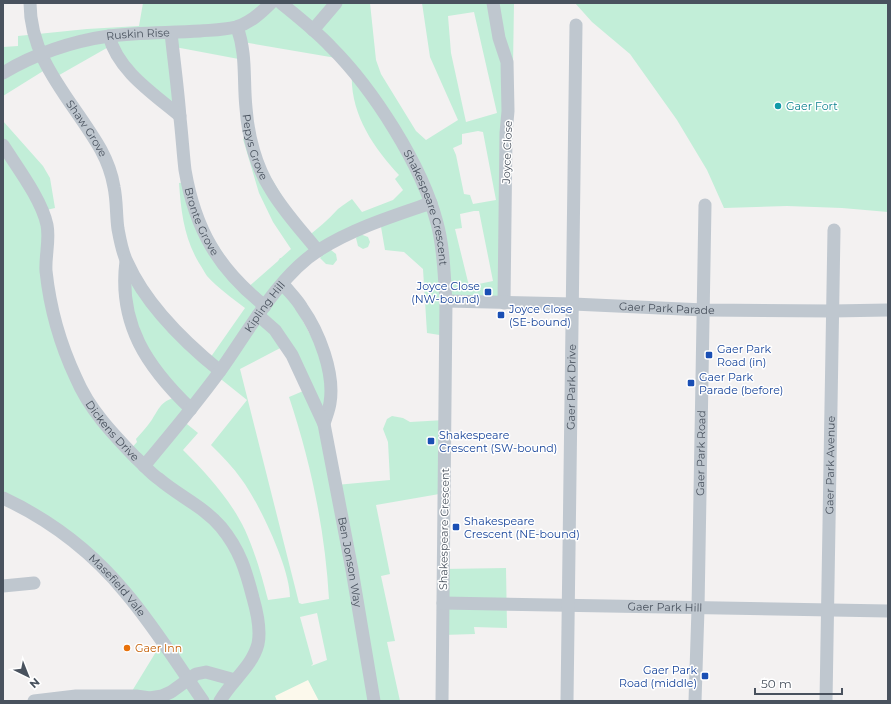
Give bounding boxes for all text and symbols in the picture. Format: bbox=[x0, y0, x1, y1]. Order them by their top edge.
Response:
street label: Ruskin Rise bbox=[105, 25, 170, 43]
street label: Shaw Grove bbox=[63, 97, 110, 159]
place label: Gaer Fort bbox=[786, 99, 838, 113]
marker: Gaer Fort bbox=[773, 101, 783, 111]
street label: Pepys Grove bbox=[240, 113, 271, 183]
street label: Joyce Close bbox=[499, 120, 515, 185]
street label: Shakespeare Crescent bbox=[400, 147, 451, 267]
street label: Bronte Grove bbox=[182, 186, 222, 258]
street label: Kipling Hill bbox=[241, 278, 288, 335]
place label: Joyce Close (NW-bound) bbox=[411, 279, 480, 306]
marker: Joyce Close (NW-bound) bbox=[483, 287, 493, 297]
street label: Gaer Park Parade bbox=[619, 299, 715, 317]
place label: Joyce Close (SE-bound) bbox=[508, 302, 573, 329]
marker: Joyce Close (SE-bound) bbox=[496, 310, 506, 320]
place label: Gaer Park Road (in) bbox=[717, 342, 771, 369]
street label: Gaer Park Drive bbox=[564, 344, 579, 430]
marker: Gaer Park Road (in) bbox=[704, 350, 714, 360]
place label: Gaer Park Parade (before) bbox=[699, 370, 783, 397]
marker: Gaer Park Parade (before) bbox=[686, 378, 696, 388]
street label: Dickens Drive bbox=[83, 398, 142, 464]
street label: Gaer Park Road bbox=[693, 410, 708, 496]
street label: Gaer Park Avenue bbox=[822, 415, 838, 514]
place label: Shakespeare Crescent (SW-bound) bbox=[439, 428, 557, 455]
marker: Shakespeare Crescent (SW-bound) bbox=[426, 436, 436, 446]
street label: Shakespeare Crescent bbox=[436, 467, 452, 590]
place label: Shakespeare Crescent (NE-bound) bbox=[464, 514, 580, 541]
street label: Ben Jonson Way bbox=[335, 516, 365, 608]
marker: Shakespeare Crescent (NE-bound) bbox=[451, 522, 461, 532]
street label: Masefield Vale bbox=[86, 551, 149, 619]
street label: Gaer Park Hill bbox=[627, 599, 703, 615]
place label: Gaer Inn bbox=[135, 641, 182, 655]
marker: Gaer Inn bbox=[122, 643, 132, 653]
north arrow bbox=[8, 656, 48, 696]
place label: Gaer Park Road (middle) bbox=[619, 663, 697, 690]
scale bar bbox=[755, 670, 842, 696]
marker: Gaer Park Road (middle) bbox=[700, 671, 710, 681]
text: N bbox=[27, 675, 43, 691]
text: 50 m bbox=[761, 676, 792, 691]

